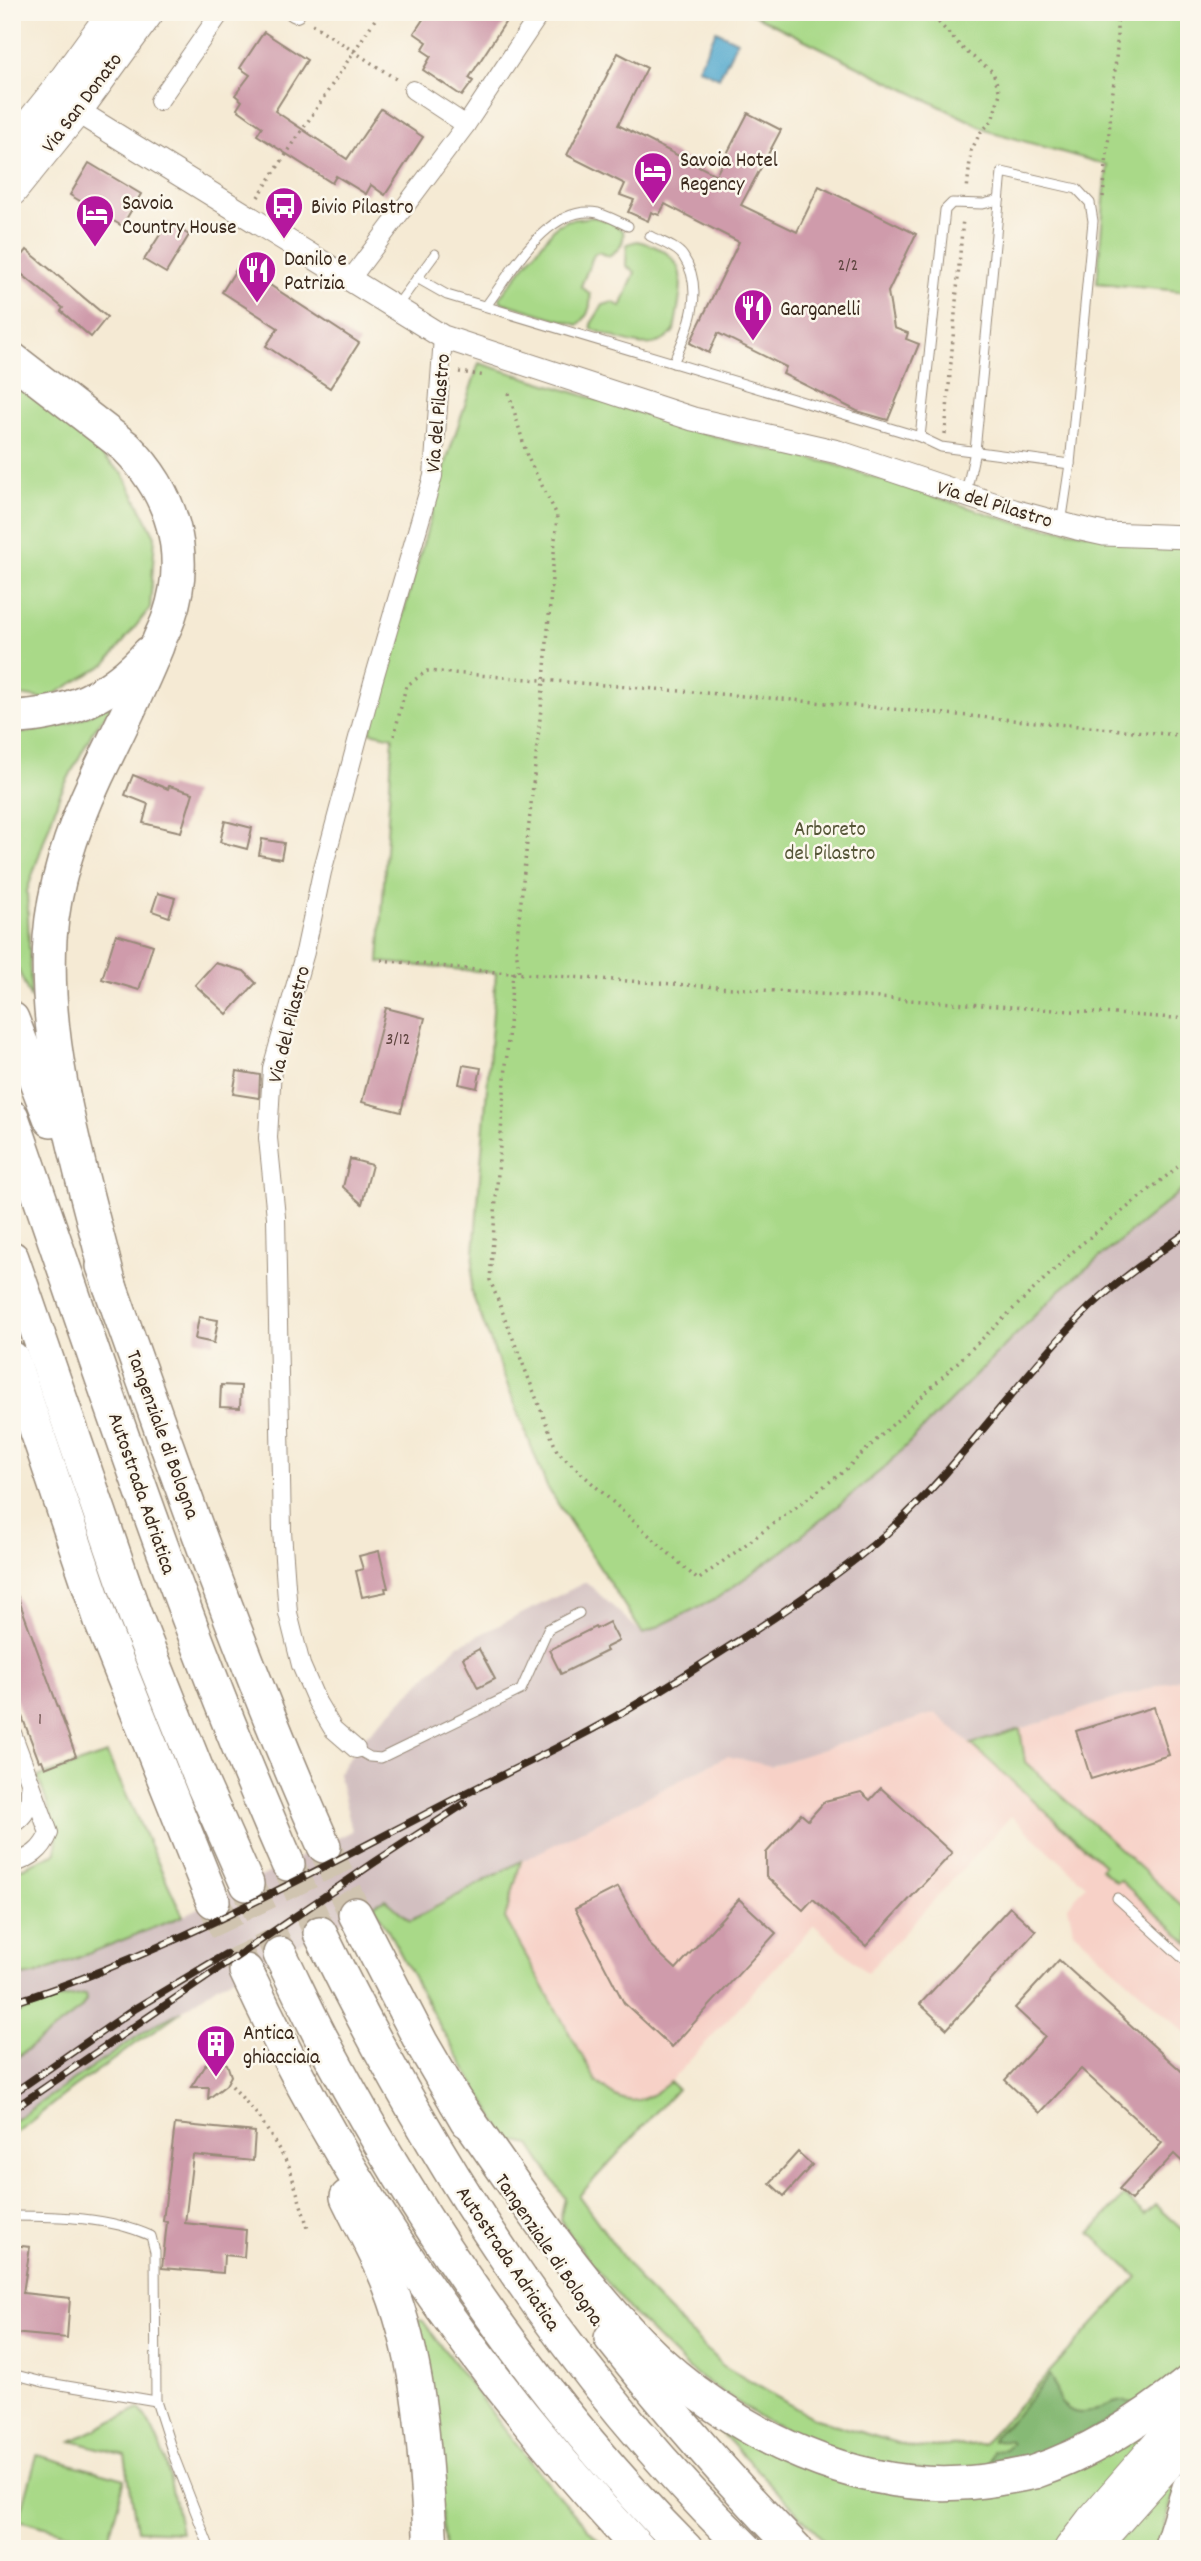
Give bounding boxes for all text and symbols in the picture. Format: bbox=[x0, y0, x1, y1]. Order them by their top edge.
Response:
street label: Via San Donato bbox=[36, 47, 131, 160]
place label: Savoia Hotel Regency bbox=[680, 147, 778, 201]
hotel icon: Savoia Hotel Regency bbox=[632, 150, 674, 205]
bus stop icon: Bivio Pilastro bbox=[263, 185, 305, 240]
place label: Savoia Country House bbox=[122, 190, 237, 244]
hotel icon: Savoia Country House bbox=[74, 193, 116, 248]
place label: Bivio Pilastro bbox=[311, 194, 414, 224]
place label: Danilo e Patrizia bbox=[284, 246, 347, 300]
restaurant icon: Danilo e Patrizia bbox=[236, 249, 278, 304]
house number: 2/2 bbox=[838, 254, 858, 279]
restaurant icon: Garganelli bbox=[732, 287, 774, 342]
place label: Garganelli bbox=[780, 296, 860, 326]
street label: Via del Pilastro bbox=[420, 352, 460, 474]
street label: Via del Pilastro bbox=[933, 474, 1056, 538]
park label: Arboreto del Pilastro bbox=[785, 816, 875, 870]
street label: Via del Pilastro bbox=[262, 963, 320, 1086]
house number: 3/12 bbox=[386, 1028, 410, 1053]
street label: Tangenziale di Bologna bbox=[117, 1346, 206, 1525]
street label: Autostrada Adriatica bbox=[98, 1409, 182, 1580]
house number: 1 bbox=[38, 1708, 42, 1733]
place label: Antica ghiacciaia bbox=[243, 2020, 321, 2074]
building icon: Antica ghiacciaia bbox=[195, 2023, 237, 2078]
street label: Tangenziale di Bologna bbox=[485, 2169, 610, 2334]
street label: Autostrada Adriatica bbox=[447, 2181, 567, 2339]

